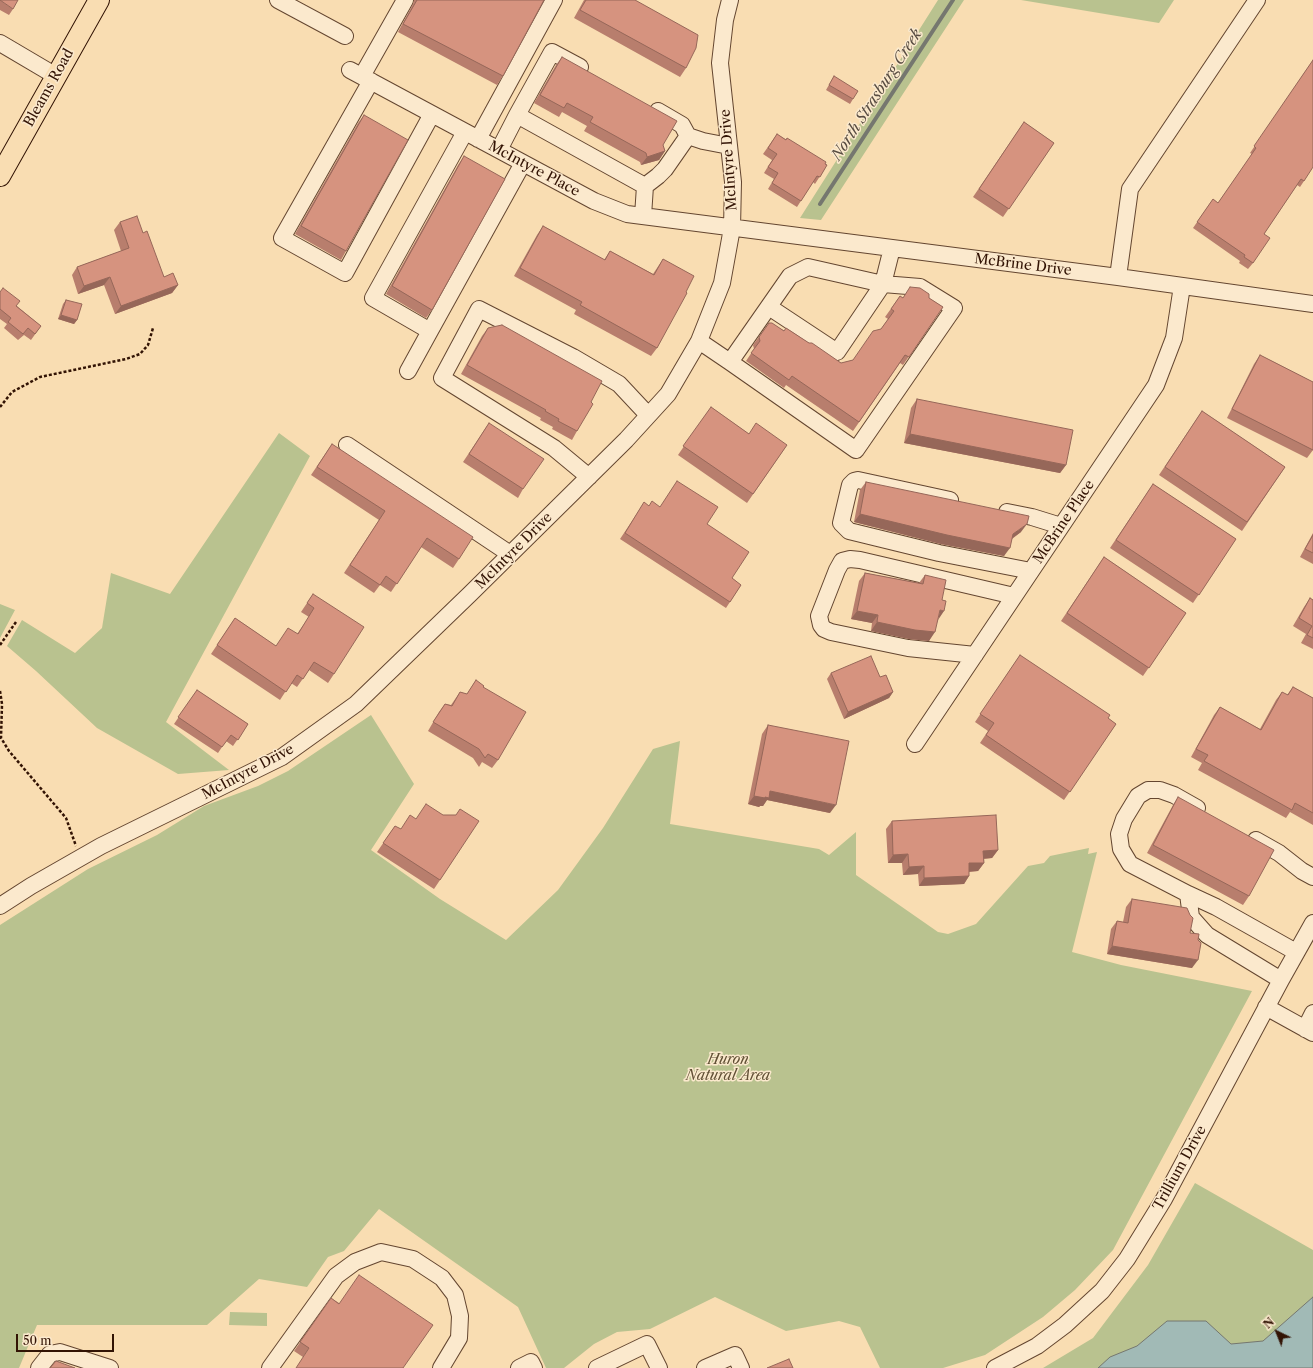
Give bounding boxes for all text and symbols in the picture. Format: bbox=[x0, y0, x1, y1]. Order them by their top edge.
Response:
water label: North Strasburg Creek bbox=[828, 26, 926, 164]
street label: Bleams Road bbox=[21, 46, 77, 130]
street label: McIntyre Drive bbox=[717, 109, 741, 211]
street label: McIntyre Place bbox=[485, 138, 583, 200]
street label: McBrine Drive bbox=[973, 251, 1073, 279]
street label: McBrine Place bbox=[1030, 477, 1098, 567]
street label: McIntyre Drive bbox=[472, 509, 556, 593]
street label: McIntyre Drive bbox=[199, 741, 297, 803]
park label: Huron Natural Area bbox=[686, 1052, 770, 1084]
street label: Trillium Drive bbox=[1150, 1123, 1210, 1213]
north arrow bbox=[1257, 1312, 1297, 1352]
text: N bbox=[1261, 1315, 1277, 1332]
scale bar bbox=[18, 1326, 116, 1352]
text: 50 m bbox=[23, 1333, 52, 1348]

